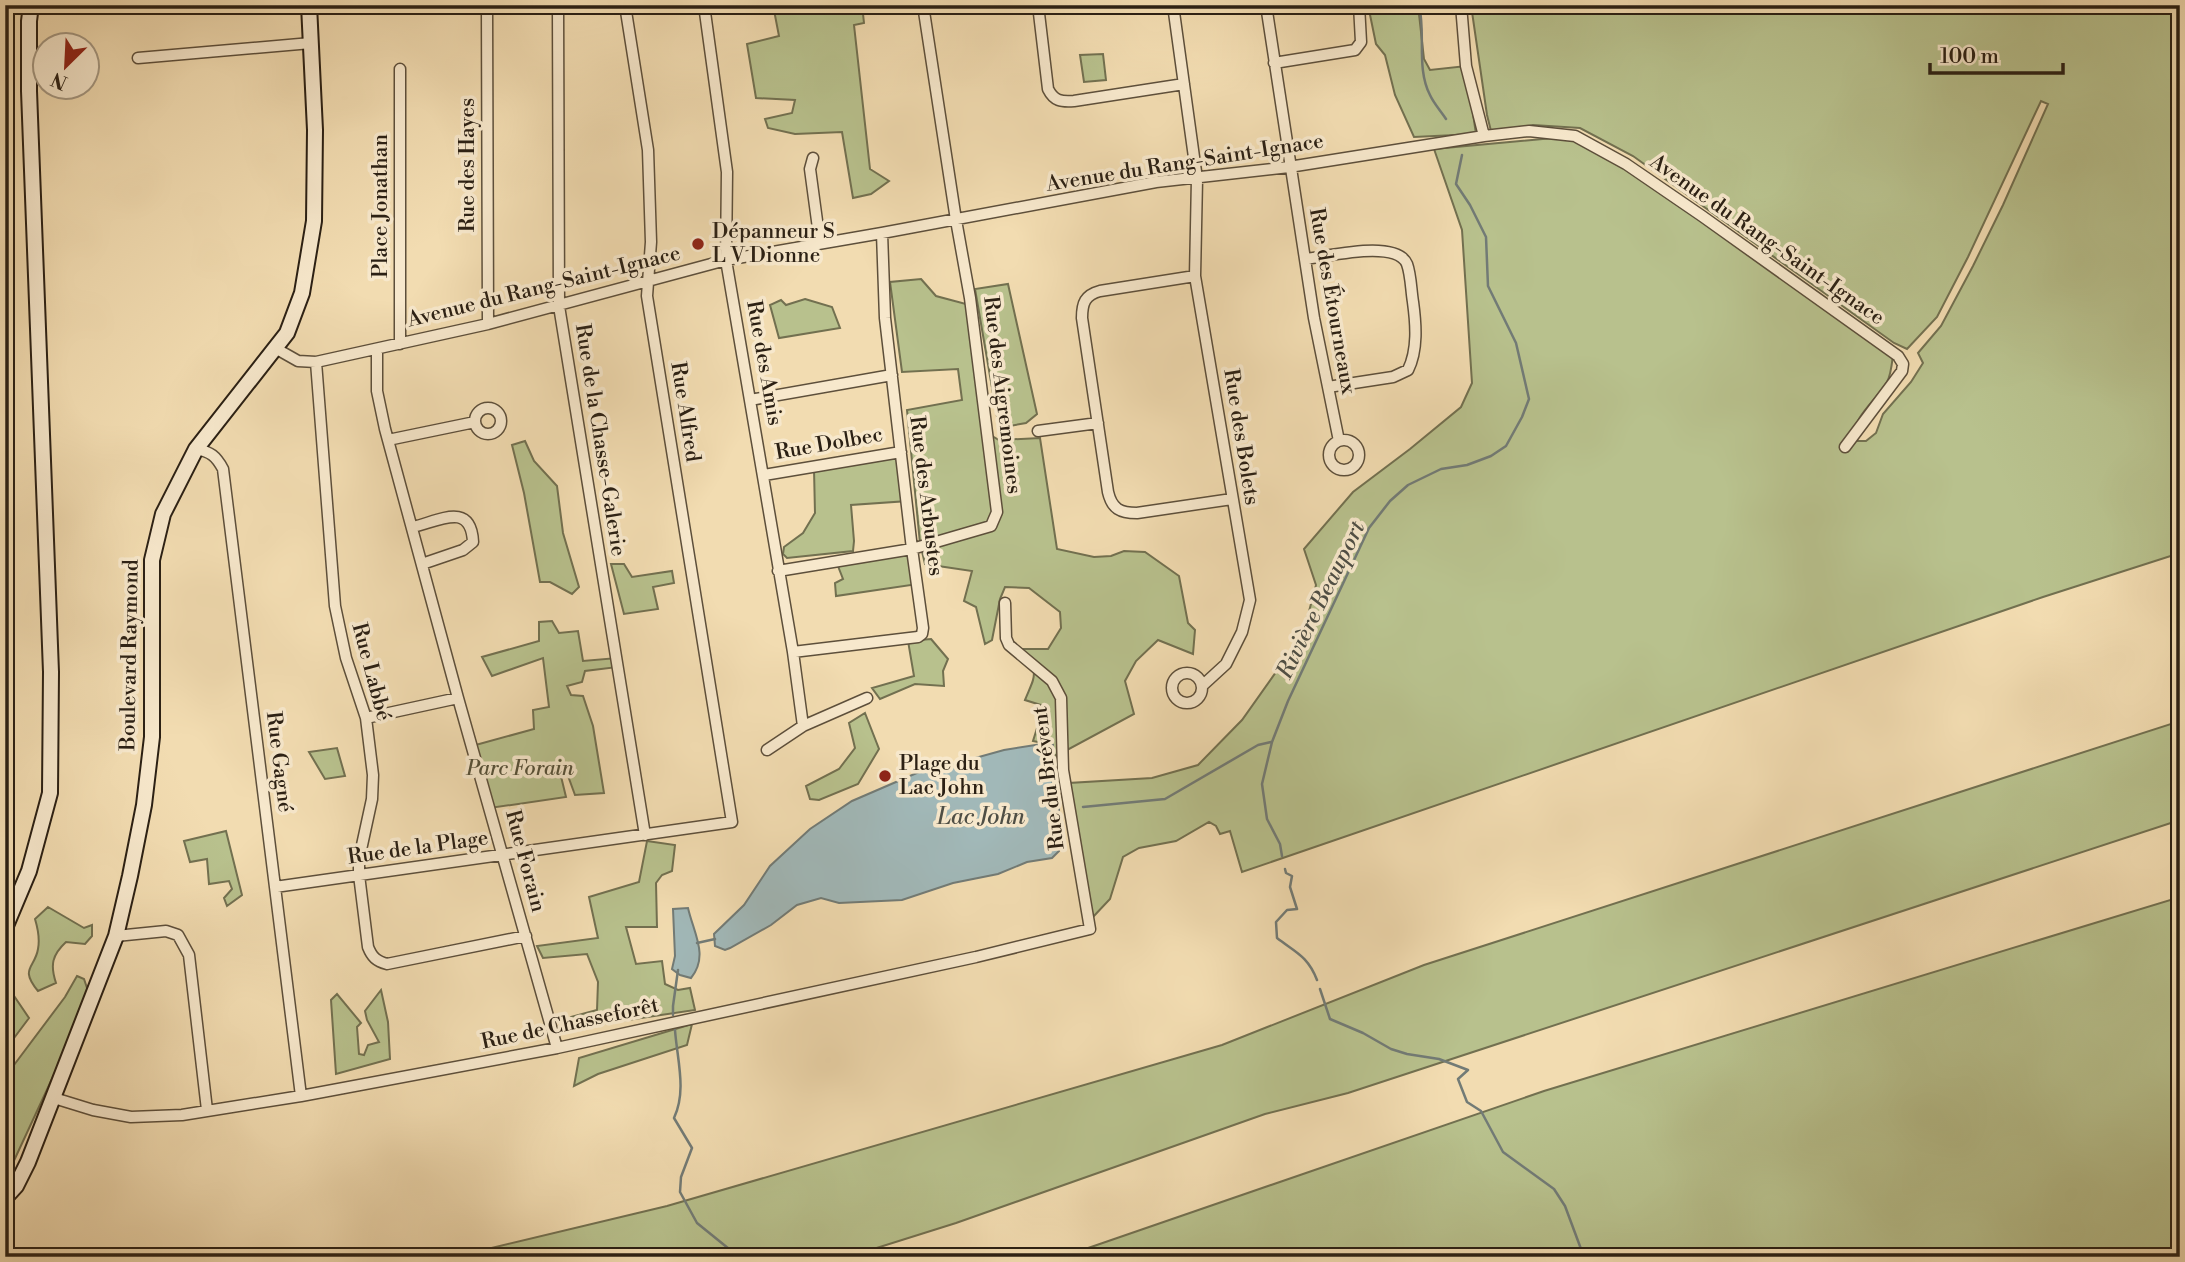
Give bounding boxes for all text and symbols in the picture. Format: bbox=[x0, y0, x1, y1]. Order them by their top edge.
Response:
north arrow bbox=[32, 32, 102, 102]
scale bar bbox=[1930, 32, 2062, 76]
text: 100 m bbox=[1940, 44, 1999, 70]
text: N bbox=[48, 67, 71, 95]
street label: Rue des Hayes bbox=[455, 98, 481, 232]
street label: Avenue du Rang-Saint-Ignace bbox=[1043, 128, 1326, 198]
street label: Place Jonathan bbox=[368, 134, 394, 278]
street label: Avenue du Rang-Saint-Ignace bbox=[1644, 148, 1889, 331]
street label: Rue des Étourneaux bbox=[1303, 205, 1363, 397]
place label: Dépanneur S L V Dionne bbox=[712, 219, 835, 269]
marker: Dépanneur S L V Dionne bbox=[690, 236, 706, 252]
street label: Avenue du Rang-Saint-Ignace bbox=[404, 240, 683, 334]
street label: Rue des Aigremoines bbox=[977, 295, 1027, 495]
street label: Rue des Amis bbox=[740, 298, 788, 428]
street label: Rue de la Chasse-Galerie bbox=[569, 322, 631, 558]
street label: Rue Alfred bbox=[664, 360, 706, 464]
street label: Rue des Bolets bbox=[1217, 367, 1265, 507]
street label: Rue des Arbustes bbox=[903, 414, 949, 578]
street label: Rue Dolbec bbox=[773, 422, 885, 466]
water label: Rivière Beauport bbox=[1270, 516, 1372, 684]
street label: Boulevard Raymond bbox=[115, 559, 145, 752]
street label: Rue Labbé bbox=[345, 620, 397, 724]
street label: Rue du Brévent bbox=[1027, 704, 1071, 851]
street label: Rue Gagné bbox=[260, 710, 298, 814]
place label: Plage du Lac John bbox=[899, 751, 985, 801]
park label: Parc Forain bbox=[465, 756, 574, 782]
marker: Plage du Lac John bbox=[877, 768, 893, 784]
water label: Lac John bbox=[936, 803, 1026, 831]
street label: Rue Forain bbox=[499, 807, 551, 915]
street label: Rue de la Plage bbox=[346, 825, 490, 871]
street label: Rue de Chasseforêt bbox=[479, 992, 662, 1056]

